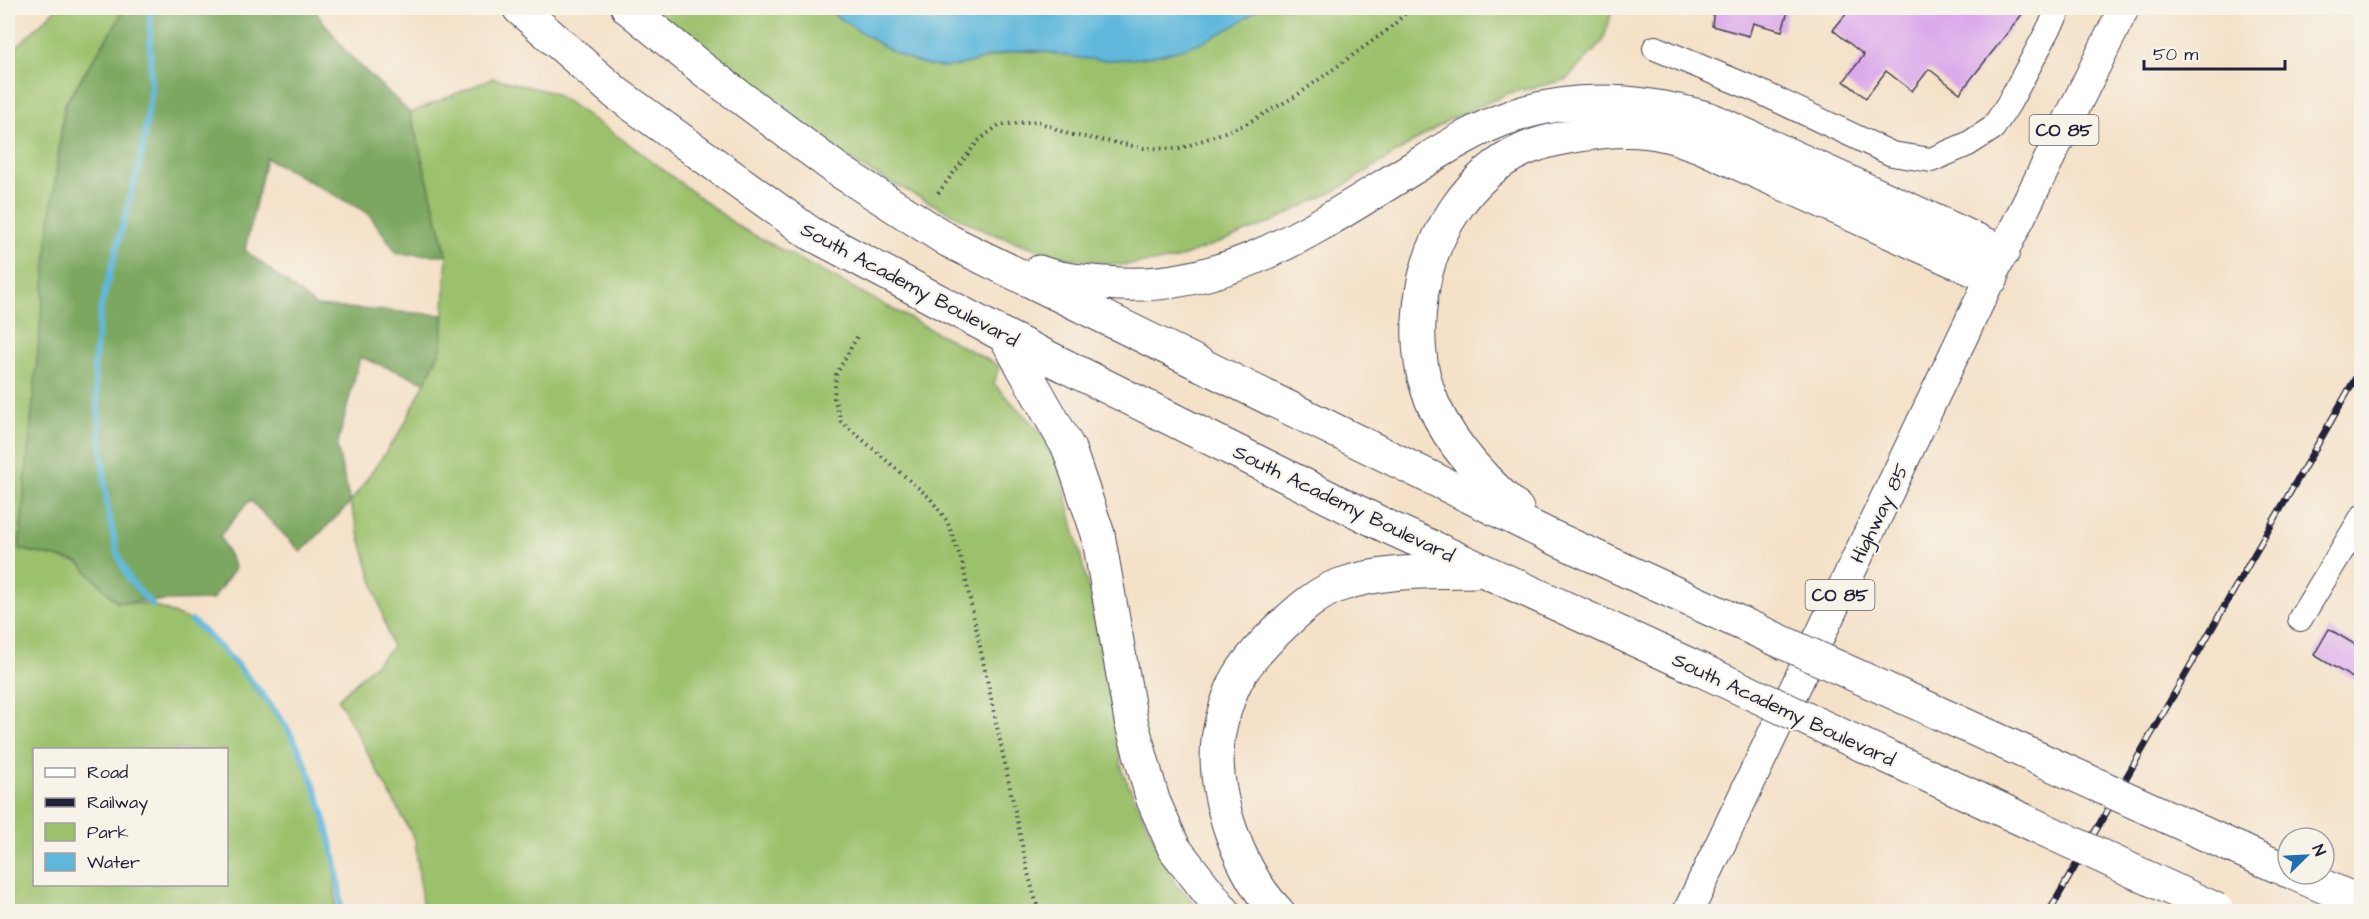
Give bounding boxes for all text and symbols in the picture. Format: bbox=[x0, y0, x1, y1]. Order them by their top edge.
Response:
scale bar bbox=[2144, 33, 2285, 71]
text: 50 m bbox=[2153, 42, 2198, 67]
road number: CO 85 bbox=[2030, 115, 2098, 145]
street label: South Academy Boulevard bbox=[795, 215, 1023, 355]
street label: South Academy Boulevard bbox=[1228, 438, 1459, 571]
street label: Highway 85 bbox=[1844, 459, 1917, 568]
road number: CO 85 bbox=[1806, 580, 1874, 610]
street label: South Academy Boulevard bbox=[1667, 646, 1900, 775]
legend bbox=[33, 748, 228, 886]
text: Road bbox=[87, 760, 128, 785]
text: Railway bbox=[87, 790, 148, 816]
text: Park bbox=[87, 820, 129, 845]
north arrow bbox=[2276, 826, 2336, 886]
text: N bbox=[2307, 841, 2331, 859]
text: Water bbox=[87, 850, 140, 875]

